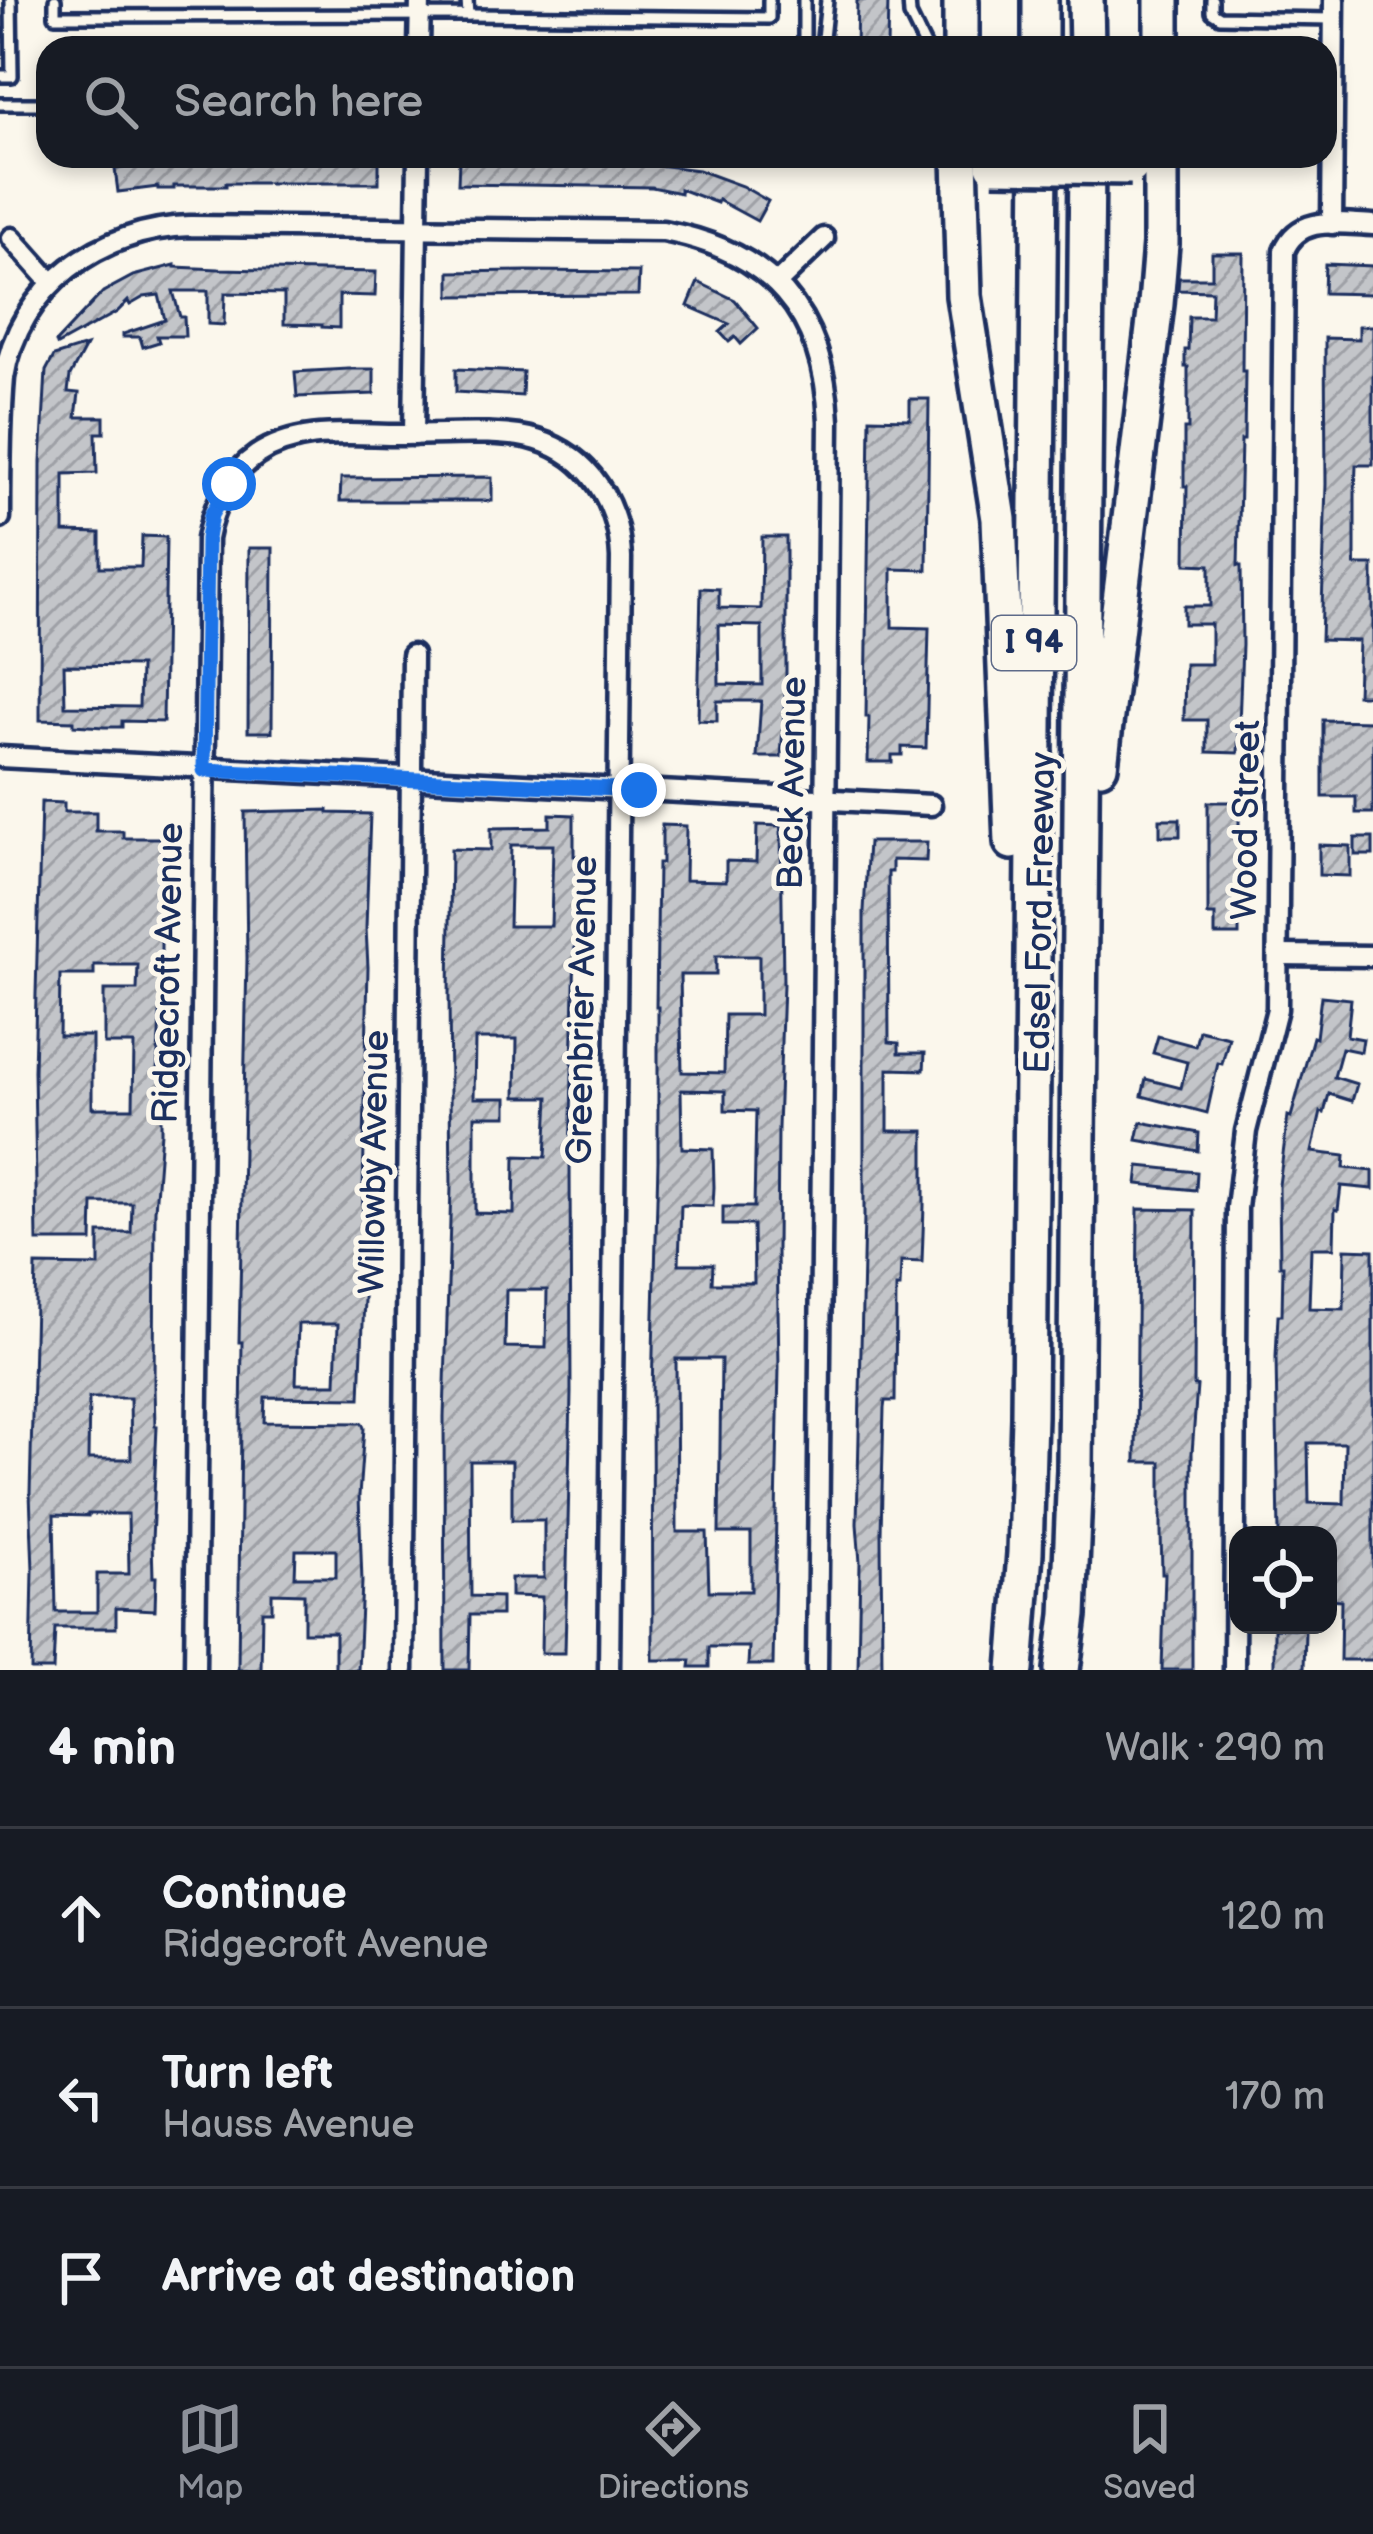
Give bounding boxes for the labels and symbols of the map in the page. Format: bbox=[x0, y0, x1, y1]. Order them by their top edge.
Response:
route start bbox=[202, 457, 256, 511]
road number: I 94 bbox=[992, 616, 1076, 670]
street label: Beck Avenue bbox=[770, 676, 816, 890]
street label: Wood Street bbox=[1224, 720, 1270, 920]
street label: Edsel Ford Freeway bbox=[1017, 751, 1065, 1074]
route end bbox=[612, 763, 666, 817]
street label: Ridgecroft Avenue bbox=[145, 822, 193, 1124]
street label: Greenbrier Avenue bbox=[559, 855, 607, 1165]
street label: Willowby Avenue bbox=[351, 1030, 399, 1294]

